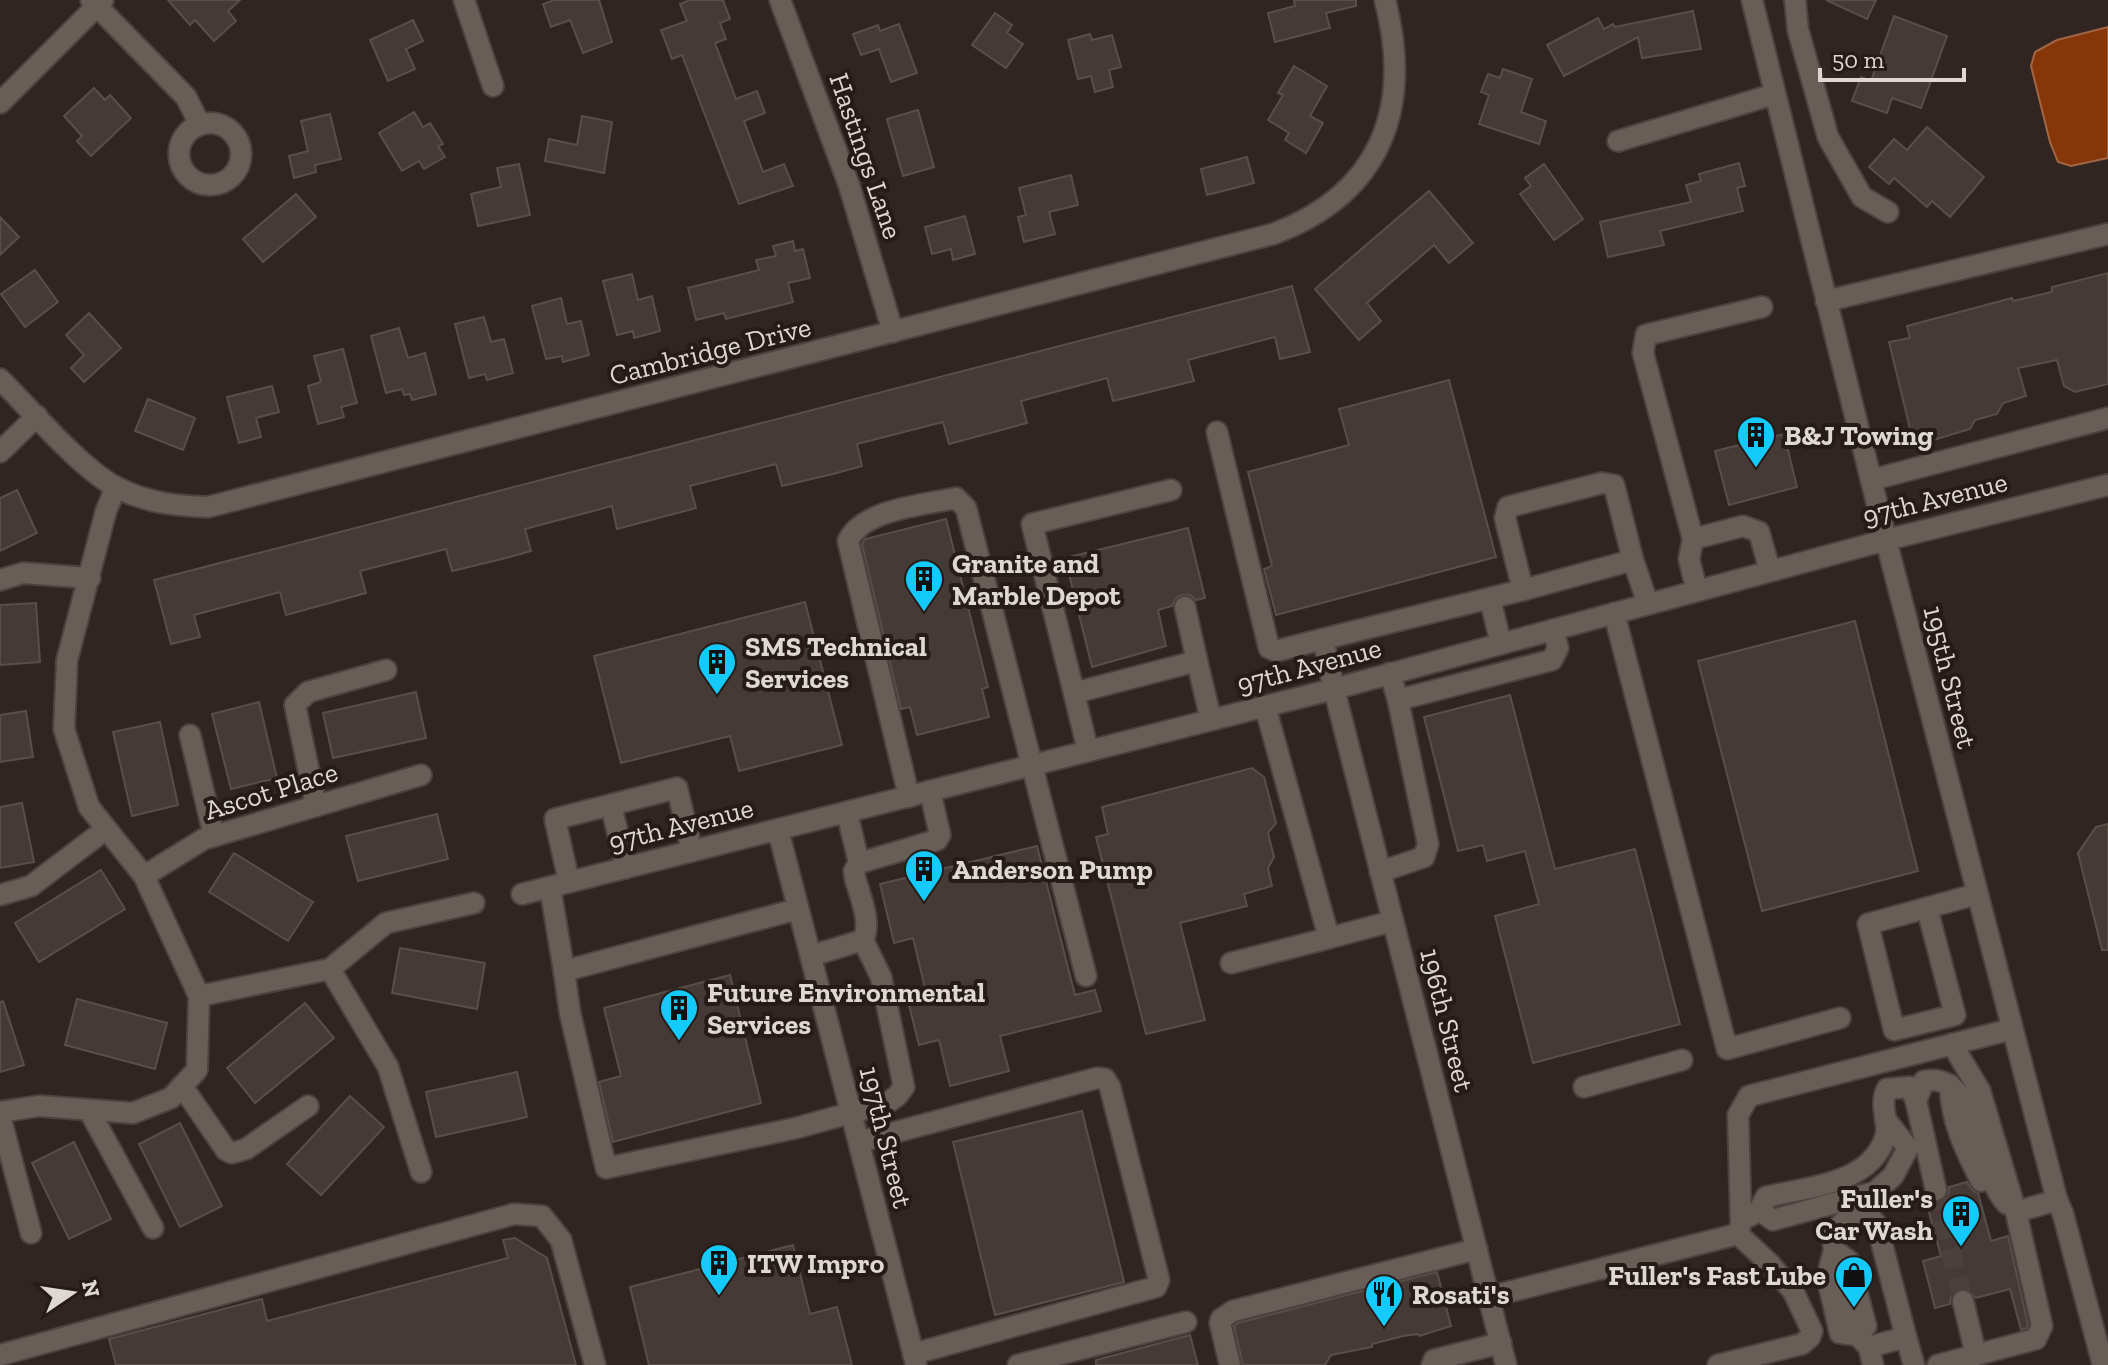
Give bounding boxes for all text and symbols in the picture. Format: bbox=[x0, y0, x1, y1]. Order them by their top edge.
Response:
scale bar bbox=[1820, 32, 1964, 82]
text: 50 m bbox=[1832, 45, 1885, 74]
street label: Hastings Lane bbox=[822, 69, 910, 243]
street label: Cambridge Drive bbox=[606, 310, 814, 392]
building icon: B&J Towing bbox=[1735, 414, 1777, 469]
place label: B&J Towing bbox=[1784, 419, 1933, 452]
street label: 97th Avenue bbox=[1859, 465, 2011, 533]
place label: Granite and Marble Depot bbox=[952, 547, 1121, 612]
building icon: Granite and Marble Depot bbox=[903, 558, 945, 613]
street label: 195th Street bbox=[1916, 602, 1984, 752]
place label: SMS Technical Services bbox=[745, 630, 927, 695]
street label: 97th Avenue bbox=[1233, 631, 1385, 701]
building icon: SMS Technical Services bbox=[696, 641, 738, 696]
street label: Ascot Place bbox=[200, 755, 342, 827]
street label: 97th Avenue bbox=[605, 791, 757, 859]
building icon: Anderson Pump bbox=[903, 848, 945, 903]
place label: Anderson Pump bbox=[952, 853, 1153, 886]
street label: 196th Street bbox=[1413, 945, 1481, 1096]
place label: Future Environmental Services bbox=[707, 976, 985, 1041]
building icon: Future Environmental Services bbox=[658, 987, 700, 1042]
street label: 197th Street bbox=[852, 1063, 920, 1212]
place label: Fuller's Car Wash bbox=[1815, 1182, 1933, 1247]
building icon: Fuller's Car Wash bbox=[1940, 1193, 1982, 1248]
building icon: ITW Impro bbox=[698, 1242, 740, 1297]
place label: ITW Impro bbox=[747, 1247, 885, 1280]
north arrow bbox=[32, 1253, 112, 1333]
shop icon: Fuller's Fast Lube bbox=[1833, 1254, 1875, 1309]
place label: Fuller's Fast Lube bbox=[1608, 1259, 1826, 1292]
restaurant icon: Rosati's bbox=[1363, 1273, 1405, 1328]
text: N bbox=[76, 1277, 106, 1300]
place label: Rosati's bbox=[1412, 1278, 1510, 1311]

